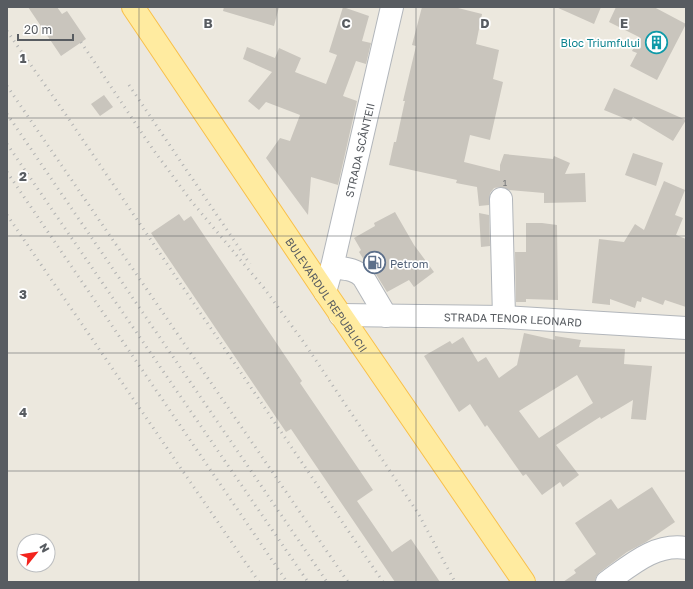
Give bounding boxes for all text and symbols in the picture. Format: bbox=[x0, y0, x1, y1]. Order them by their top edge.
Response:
text: B bbox=[203, 15, 213, 31]
text: C bbox=[341, 15, 351, 31]
text: D bbox=[480, 15, 490, 31]
text: E bbox=[620, 15, 628, 31]
scale bar bbox=[18, 16, 73, 42]
text: 20 m bbox=[24, 22, 52, 37]
building icon: Bloc Triumfului bbox=[643, 29, 669, 55]
place label: Bloc Triumfului bbox=[561, 36, 640, 49]
text: 1 bbox=[20, 50, 27, 66]
street label: STRADA SCÂNTEII bbox=[342, 101, 376, 199]
text: 2 bbox=[19, 168, 27, 184]
house number: 1 bbox=[503, 177, 508, 188]
street label: BULEVARDUL REPUBLICII bbox=[284, 235, 371, 354]
fuel station icon: Petrom bbox=[362, 250, 388, 276]
place label: Petrom bbox=[390, 257, 428, 270]
text: 3 bbox=[19, 286, 27, 302]
street label: STRADA TENOR LEONARD bbox=[444, 310, 583, 328]
text: 4 bbox=[19, 404, 27, 420]
north arrow bbox=[16, 533, 56, 573]
text: N bbox=[37, 541, 53, 555]

